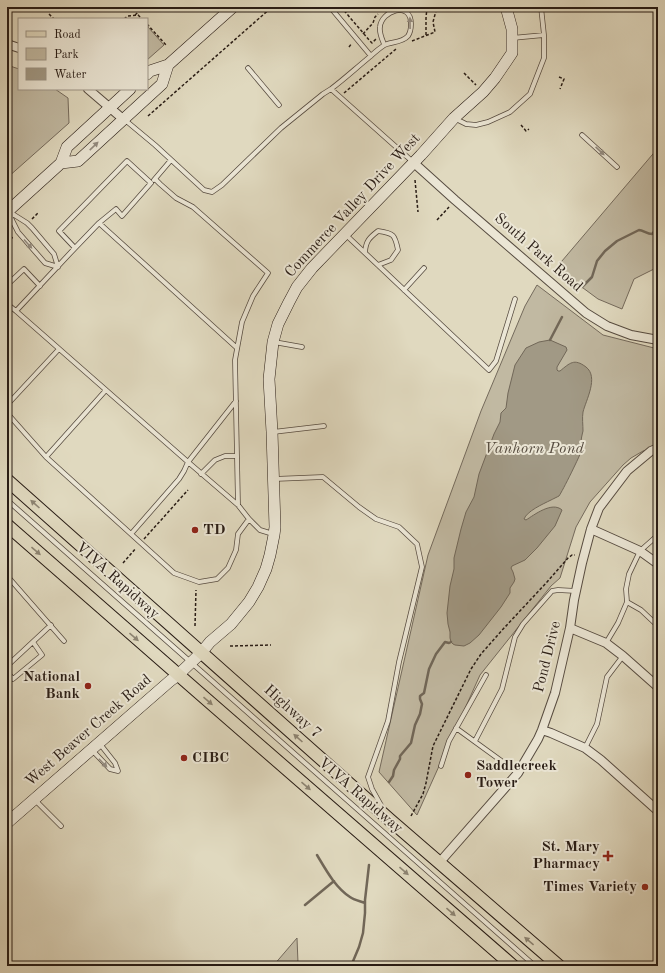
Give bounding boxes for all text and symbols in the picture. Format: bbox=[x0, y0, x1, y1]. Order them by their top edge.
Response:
one-way arrow bbox=[407, 16, 413, 29]
legend bbox=[18, 18, 148, 90]
text: Road bbox=[54, 29, 81, 41]
text: Park bbox=[54, 49, 79, 61]
text: Water bbox=[54, 69, 87, 81]
street label: Commerce Valley Drive West bbox=[283, 131, 423, 281]
one-way arrow bbox=[89, 141, 99, 151]
one-way arrow bbox=[594, 147, 605, 156]
street label: South Park Road bbox=[491, 211, 585, 295]
one-way arrow bbox=[24, 239, 33, 249]
water label: Vanhorn Pond bbox=[484, 441, 585, 457]
one-way arrow bbox=[29, 500, 40, 509]
place label: TD bbox=[203, 523, 226, 538]
marker: TD bbox=[190, 525, 200, 535]
street label: VIVA Rapidway bbox=[72, 540, 162, 622]
one-way arrow bbox=[31, 546, 42, 555]
street label: Pond Drive bbox=[532, 620, 564, 694]
one-way arrow bbox=[129, 632, 139, 641]
place label: National Bank bbox=[23, 670, 81, 702]
street label: West Beaver Creek Road bbox=[23, 672, 155, 790]
marker: National Bank bbox=[83, 681, 93, 691]
street label: Highway 7 bbox=[260, 683, 324, 741]
one-way arrow bbox=[203, 696, 212, 705]
one-way arrow bbox=[292, 734, 303, 743]
place label: CIBC bbox=[192, 751, 229, 766]
marker: CIBC bbox=[179, 753, 189, 763]
street label: VIVA Rapidway bbox=[315, 755, 405, 837]
one-way arrow bbox=[99, 758, 108, 768]
place label: Saddlecreek Tower bbox=[476, 759, 557, 791]
marker: Saddlecreek Tower bbox=[463, 770, 473, 780]
one-way arrow bbox=[301, 782, 311, 791]
place label: St. Mary Pharmacy bbox=[532, 840, 600, 872]
marker: St. Mary Pharmacy bbox=[603, 851, 613, 861]
one-way arrow bbox=[399, 867, 409, 876]
place label: Times Variety bbox=[543, 880, 637, 895]
marker: Times Variety bbox=[640, 882, 650, 892]
one-way arrow bbox=[445, 907, 456, 916]
one-way arrow bbox=[524, 936, 535, 945]

